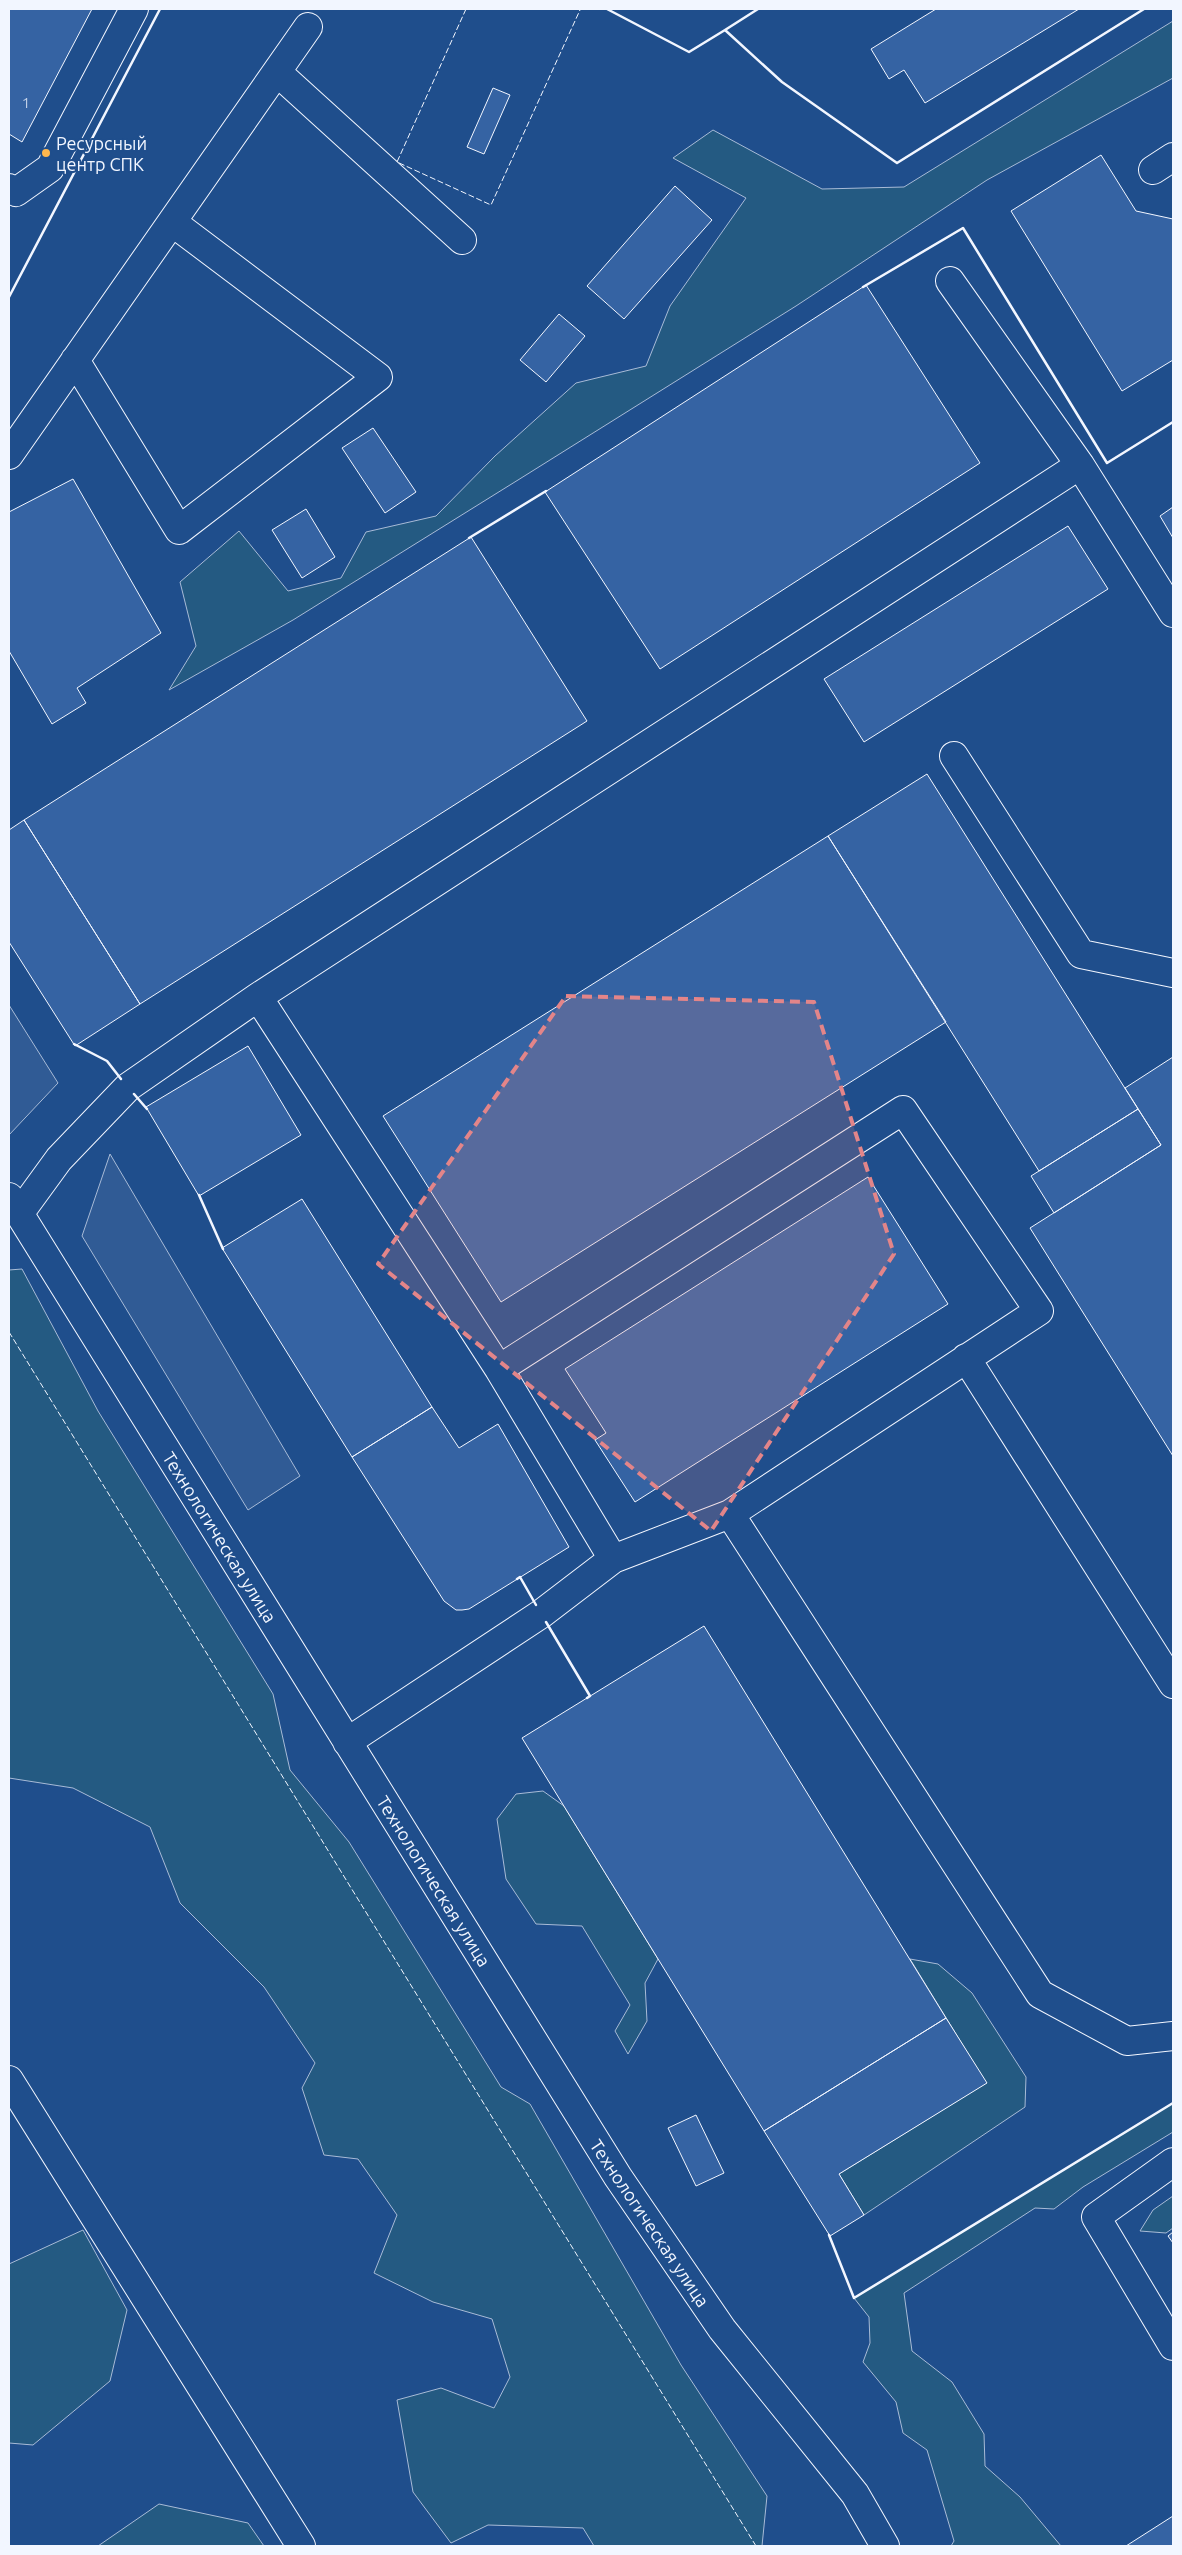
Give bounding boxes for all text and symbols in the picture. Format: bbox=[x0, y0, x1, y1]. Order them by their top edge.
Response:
house number: 1 bbox=[22, 94, 30, 111]
place label: Ресурсный центр СПК bbox=[56, 133, 147, 174]
marker: Ресурсный центр СПК bbox=[40, 147, 52, 159]
street label: Технологическая улица bbox=[159, 1448, 281, 1626]
street label: Технологическая улица bbox=[373, 1792, 495, 1970]
street label: Технологическая улица bbox=[586, 2136, 714, 2310]

